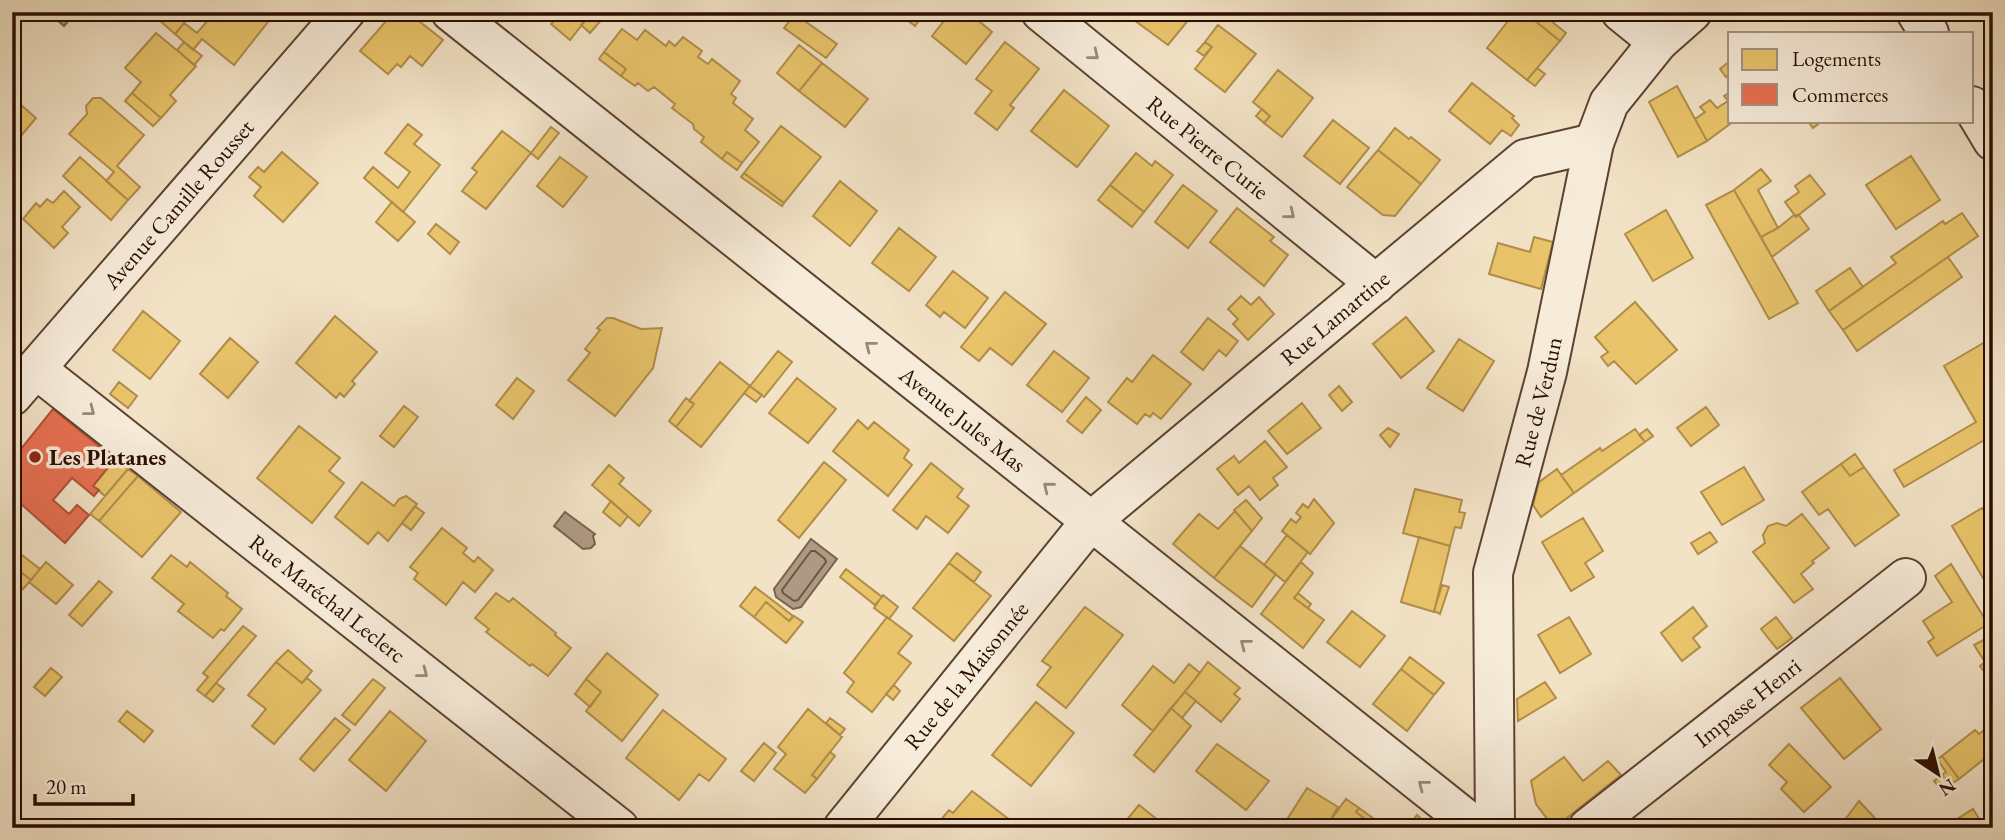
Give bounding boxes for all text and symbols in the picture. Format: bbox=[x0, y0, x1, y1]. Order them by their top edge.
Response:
legend bbox=[1728, 32, 1974, 122]
text: Logements bbox=[1792, 45, 1881, 72]
one-way arrow bbox=[1086, 47, 1099, 59]
text: Commerces bbox=[1792, 81, 1889, 108]
street label: Rue Pierre Curie bbox=[1141, 89, 1275, 206]
street label: Avenue Camille Rousset bbox=[96, 112, 261, 296]
one-way arrow bbox=[1283, 205, 1295, 218]
street label: Rue Lamartine bbox=[1274, 263, 1396, 372]
street label: Rue de Verdun bbox=[1507, 334, 1569, 470]
one-way arrow bbox=[865, 341, 877, 354]
street label: Avenue Jules Mas bbox=[892, 359, 1032, 479]
one-way arrow bbox=[82, 403, 94, 416]
place label: Les Platanes bbox=[49, 442, 166, 472]
marker: Les Platanes bbox=[27, 449, 43, 465]
one-way arrow bbox=[1043, 483, 1055, 496]
street label: Rue Maréchal Leclerc bbox=[243, 527, 412, 670]
street label: Rue de la Maisonnée bbox=[897, 595, 1035, 756]
one-way arrow bbox=[1240, 640, 1252, 653]
street label: Impasse Henri bbox=[1688, 651, 1807, 754]
one-way arrow bbox=[414, 665, 427, 677]
north arrow bbox=[1904, 738, 1974, 808]
scale bar bbox=[35, 763, 133, 807]
text: 20 m bbox=[46, 773, 87, 800]
text: N bbox=[1933, 773, 1961, 803]
one-way arrow bbox=[1419, 781, 1431, 794]

